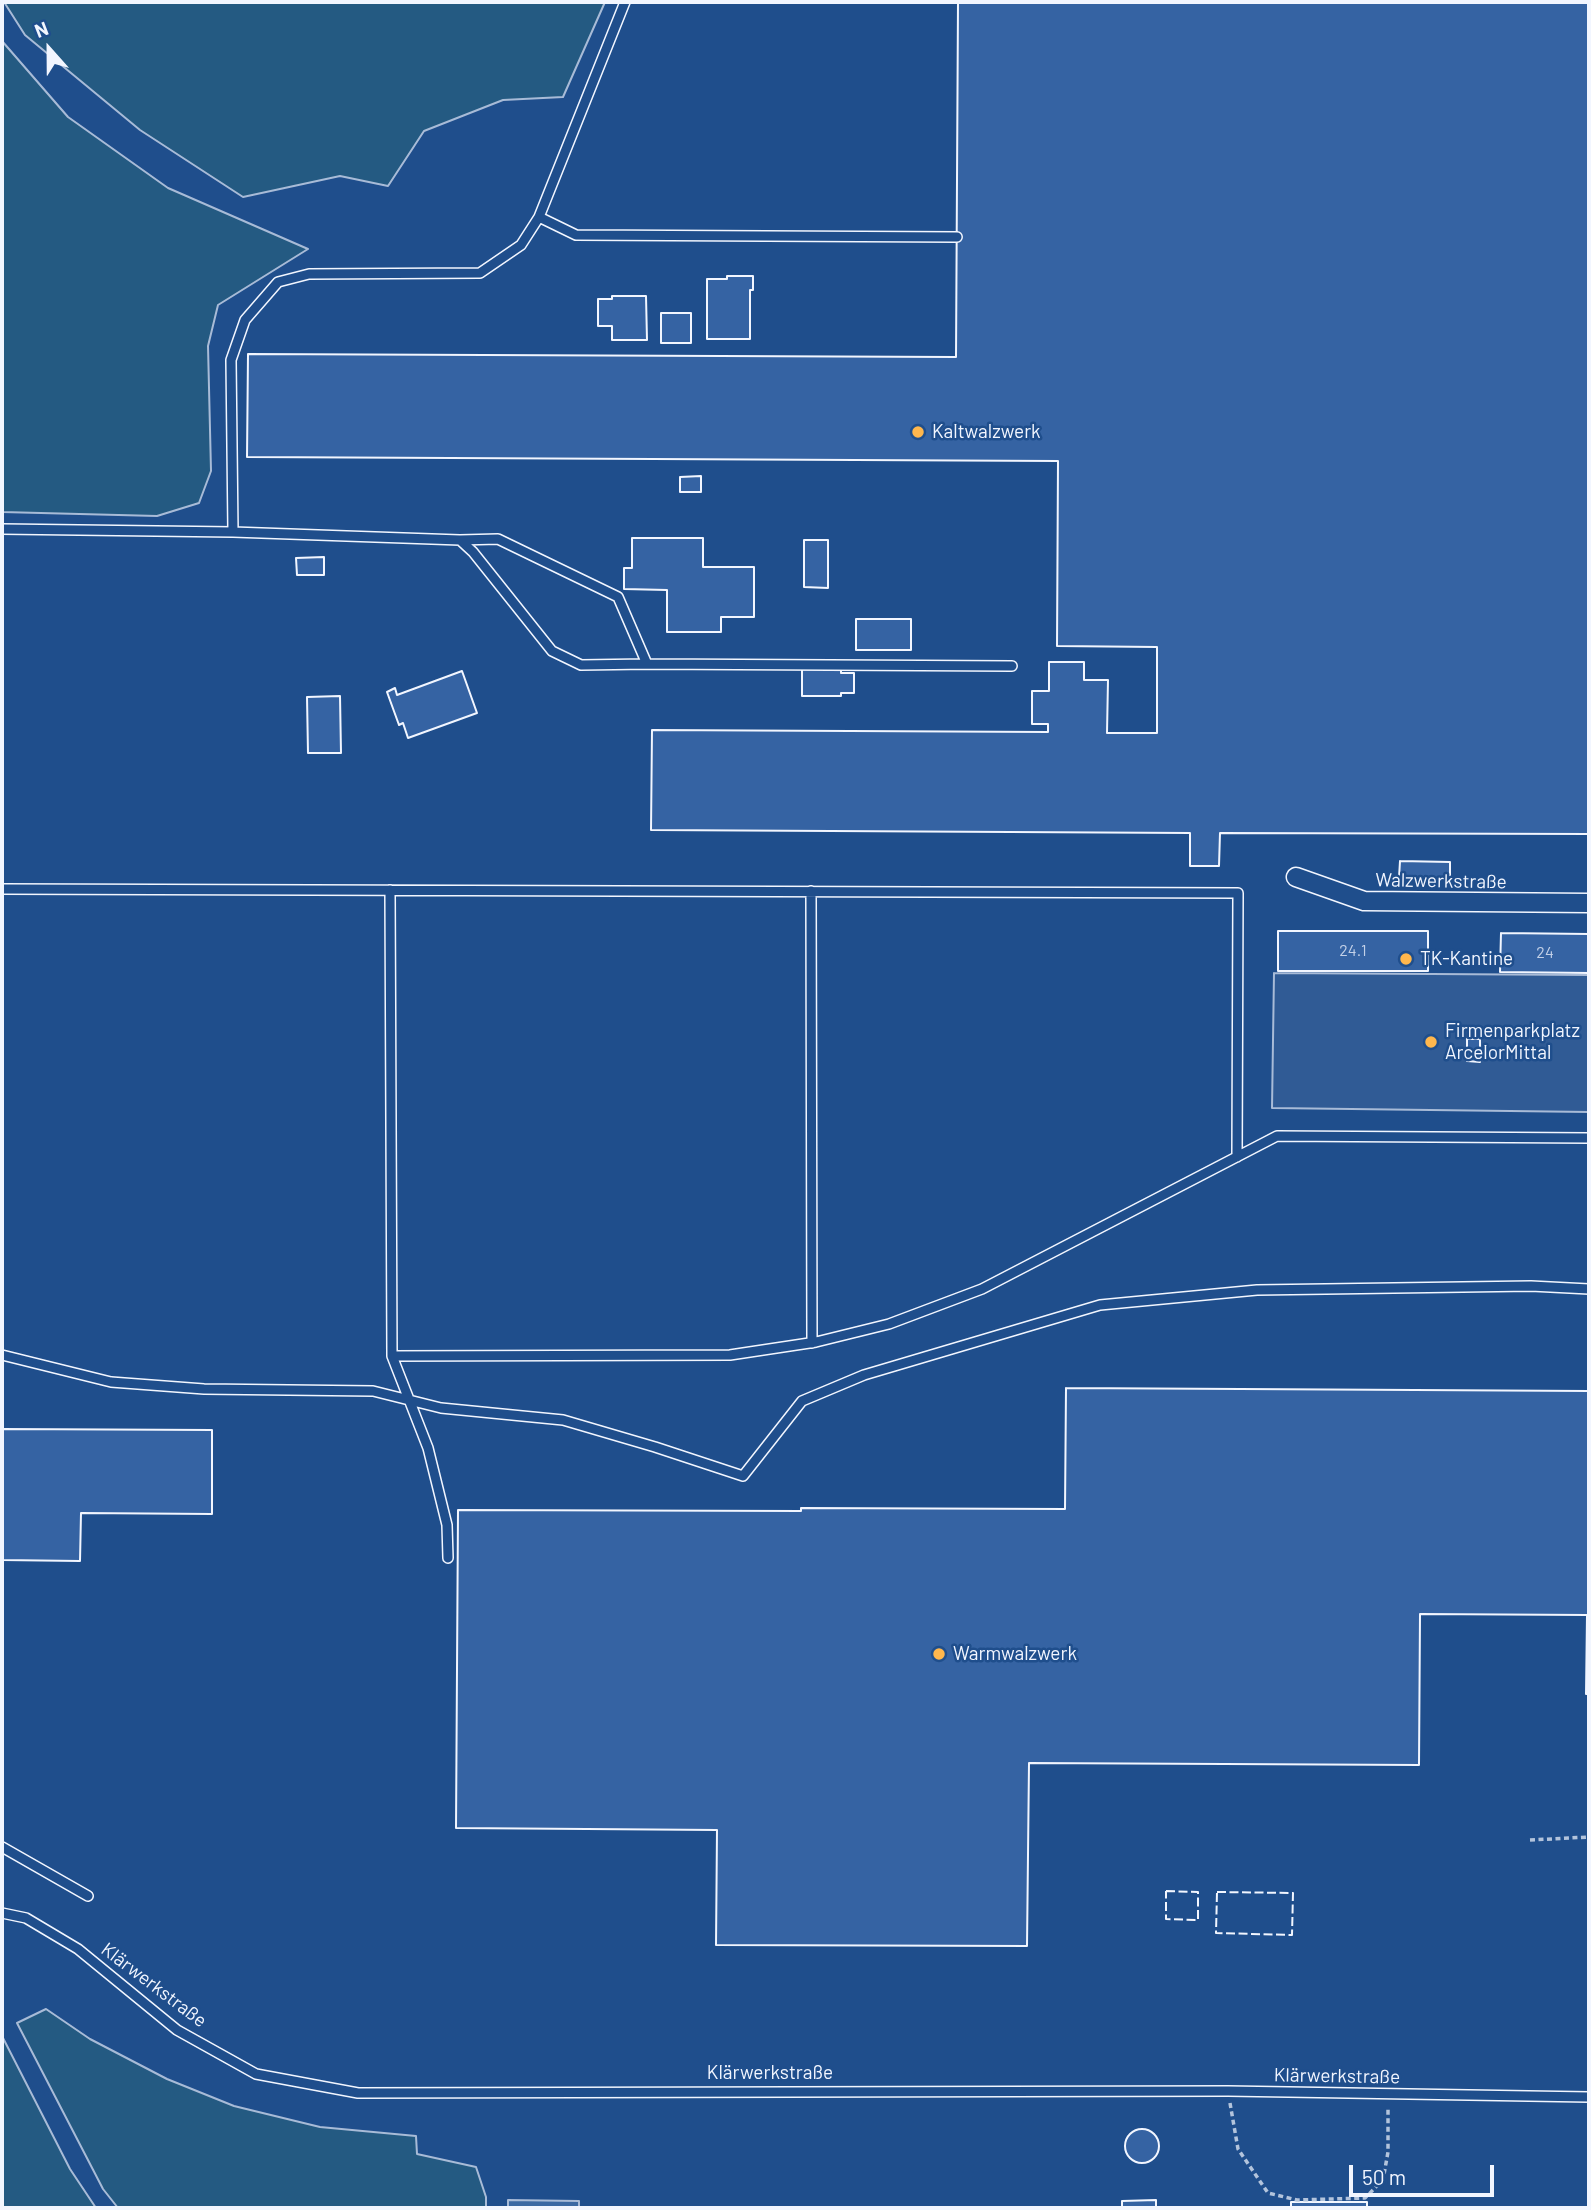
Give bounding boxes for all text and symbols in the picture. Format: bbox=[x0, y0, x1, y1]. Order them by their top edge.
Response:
north arrow bbox=[14, 14, 84, 84]
text: N bbox=[31, 16, 51, 42]
place label: Kaltwalzwerk bbox=[932, 421, 1041, 443]
marker: Kaltwalzwerk bbox=[910, 424, 926, 440]
street label: Walzwerkstraße bbox=[1375, 868, 1507, 894]
house number: 24.1 bbox=[1339, 941, 1367, 961]
house number: 24 bbox=[1536, 943, 1554, 963]
place label: TK-Kantine bbox=[1420, 948, 1513, 970]
marker: TK-Kantine bbox=[1398, 951, 1414, 967]
place label: Firmenparkplatz ArcelorMittal bbox=[1445, 1020, 1580, 1064]
marker: Firmenparkplatz ArcelorMittal bbox=[1423, 1034, 1439, 1050]
place label: Warmwalzwerk bbox=[953, 1643, 1077, 1665]
marker: Warmwalzwerk bbox=[931, 1646, 947, 1662]
street label: Klärwerkstraße bbox=[97, 1938, 211, 2032]
street label: Klärwerkstraße bbox=[707, 2062, 833, 2084]
street label: Klärwerkstraße bbox=[1274, 2063, 1400, 2089]
scale bar bbox=[1353, 2150, 1498, 2194]
text: 50 m bbox=[1362, 2164, 1406, 2189]

